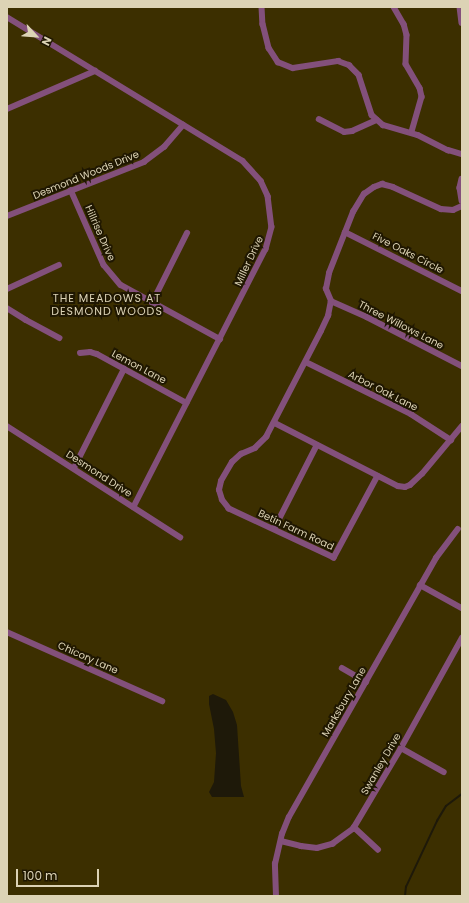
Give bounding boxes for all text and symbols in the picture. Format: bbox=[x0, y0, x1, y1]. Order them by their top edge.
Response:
north arrow bbox=[16, 16, 56, 56]
text: N bbox=[38, 34, 56, 48]
street label: Desmond Woods Drive bbox=[31, 148, 141, 202]
street label: Hillrise Drive bbox=[82, 203, 118, 263]
street label: Five Oaks Circle bbox=[370, 230, 446, 276]
street label: Miller Drive bbox=[232, 234, 266, 288]
district label: THE MEADOWS AT DESMOND WOODS bbox=[51, 292, 163, 318]
street label: Three Willows Lane bbox=[356, 298, 446, 352]
street label: Lemon Lane bbox=[110, 348, 168, 386]
street label: Arbor Oak Lane bbox=[346, 368, 420, 414]
street label: Desmond Drive bbox=[64, 448, 134, 500]
street label: Betin Farm Road bbox=[256, 507, 336, 553]
street label: Chicory Lane bbox=[56, 639, 120, 677]
street label: Marksbury Lane bbox=[319, 665, 369, 739]
street label: Swanley Drive bbox=[358, 731, 404, 797]
scale bar bbox=[18, 861, 101, 887]
text: 100 m bbox=[23, 867, 57, 884]

